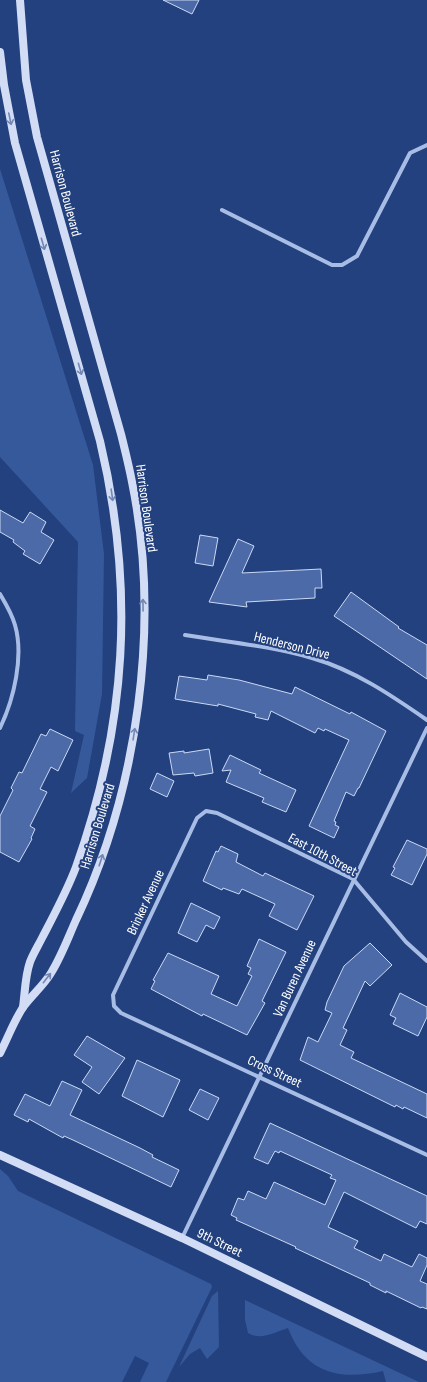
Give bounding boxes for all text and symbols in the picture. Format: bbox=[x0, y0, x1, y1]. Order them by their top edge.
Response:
one-way arrow bbox=[6, 112, 14, 125]
street label: Harrison Boulevard bbox=[46, 148, 85, 238]
one-way arrow bbox=[40, 237, 47, 250]
one-way arrow bbox=[76, 362, 84, 375]
street label: Harrison Boulevard bbox=[132, 463, 161, 553]
one-way arrow bbox=[108, 488, 116, 501]
one-way arrow bbox=[139, 599, 147, 612]
street label: Henderson Drive bbox=[252, 628, 332, 663]
one-way arrow bbox=[130, 728, 138, 741]
street label: Harrison Boulevard bbox=[76, 781, 119, 871]
street label: East 10th Street bbox=[285, 829, 360, 880]
one-way arrow bbox=[98, 853, 105, 866]
street label: Brinker Avenue bbox=[123, 867, 168, 938]
street label: Van Buren Avenue bbox=[269, 937, 320, 1020]
one-way arrow bbox=[43, 972, 52, 983]
street label: Cross Street bbox=[245, 1051, 305, 1091]
street label: 9th Street bbox=[194, 1224, 245, 1261]

